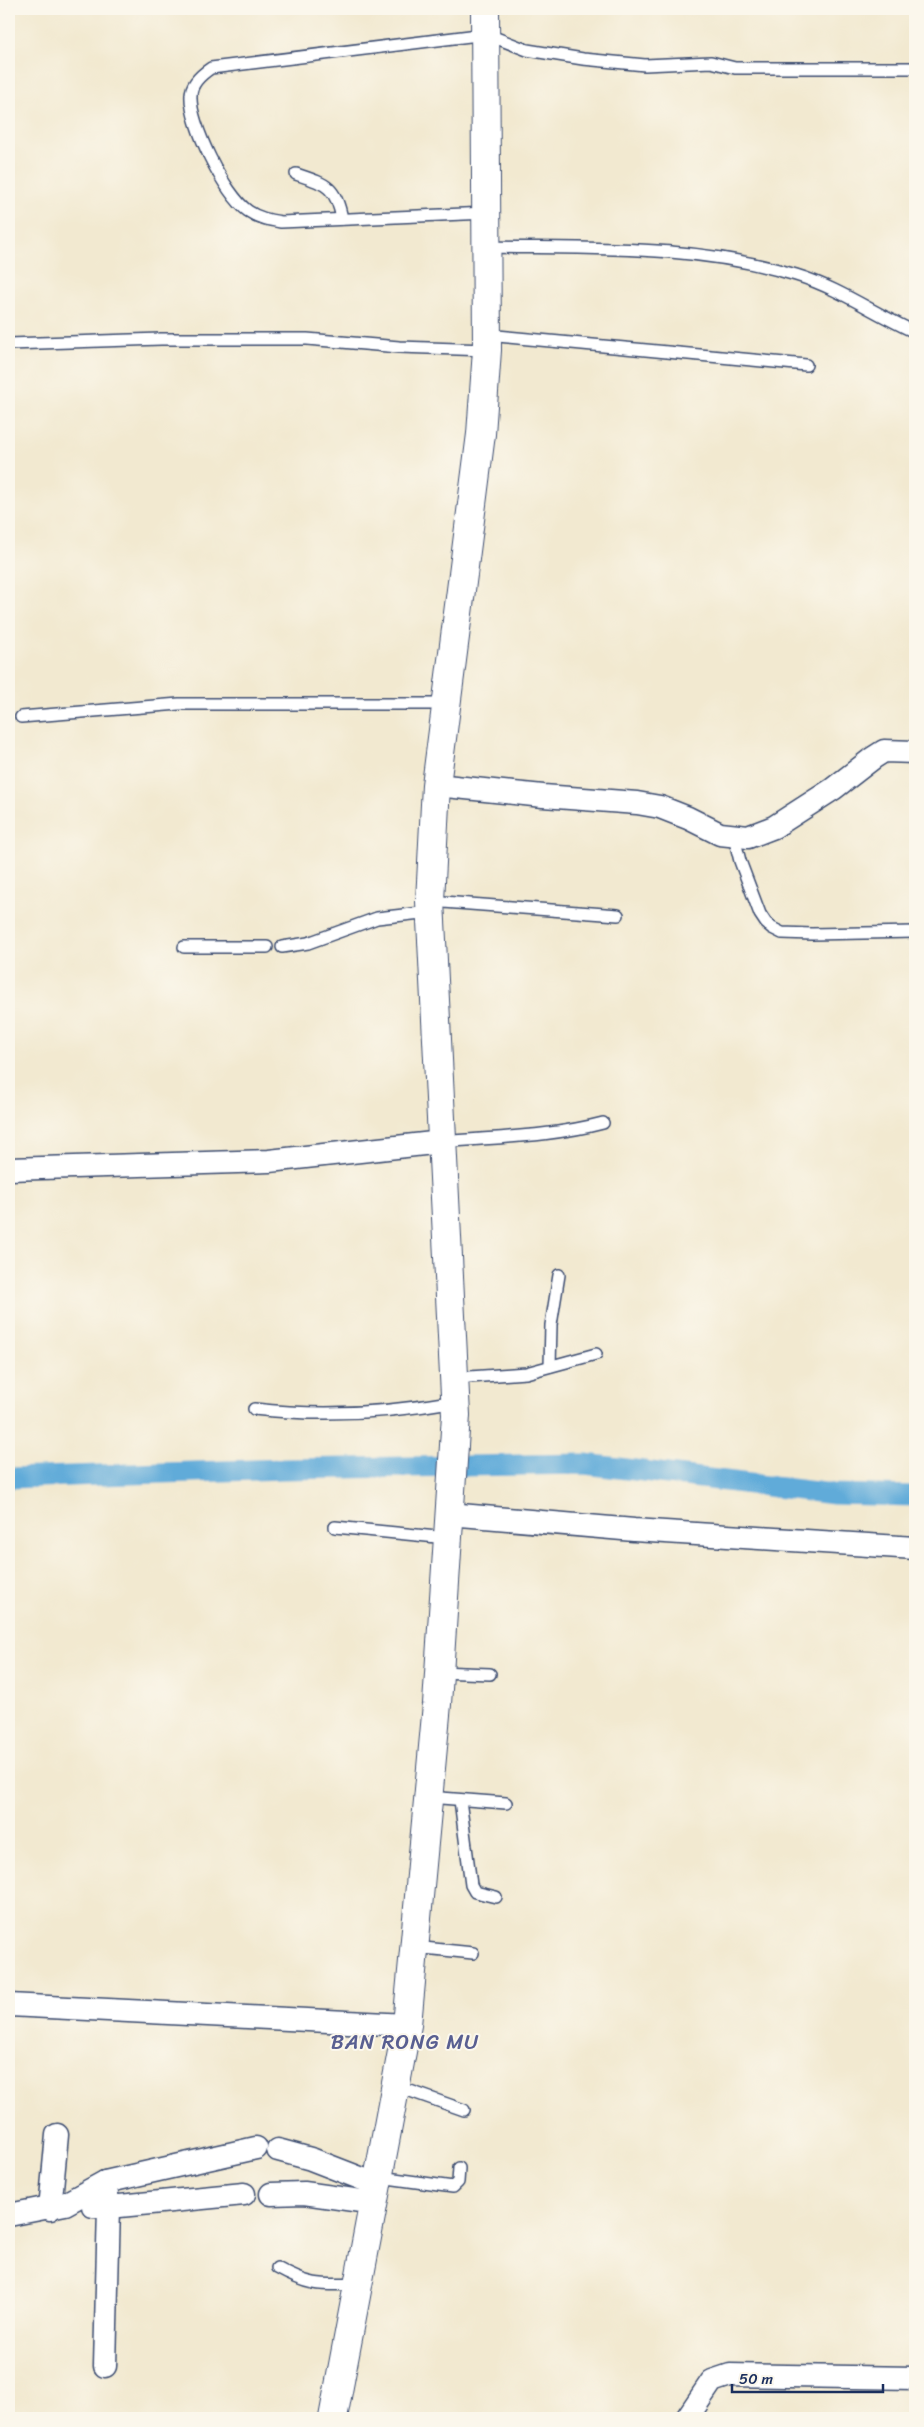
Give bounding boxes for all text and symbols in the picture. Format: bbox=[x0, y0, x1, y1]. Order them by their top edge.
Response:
district label: BAN RONG MU bbox=[331, 2023, 479, 2061]
scale bar bbox=[732, 2362, 883, 2394]
text: 50 m bbox=[739, 2366, 774, 2392]

